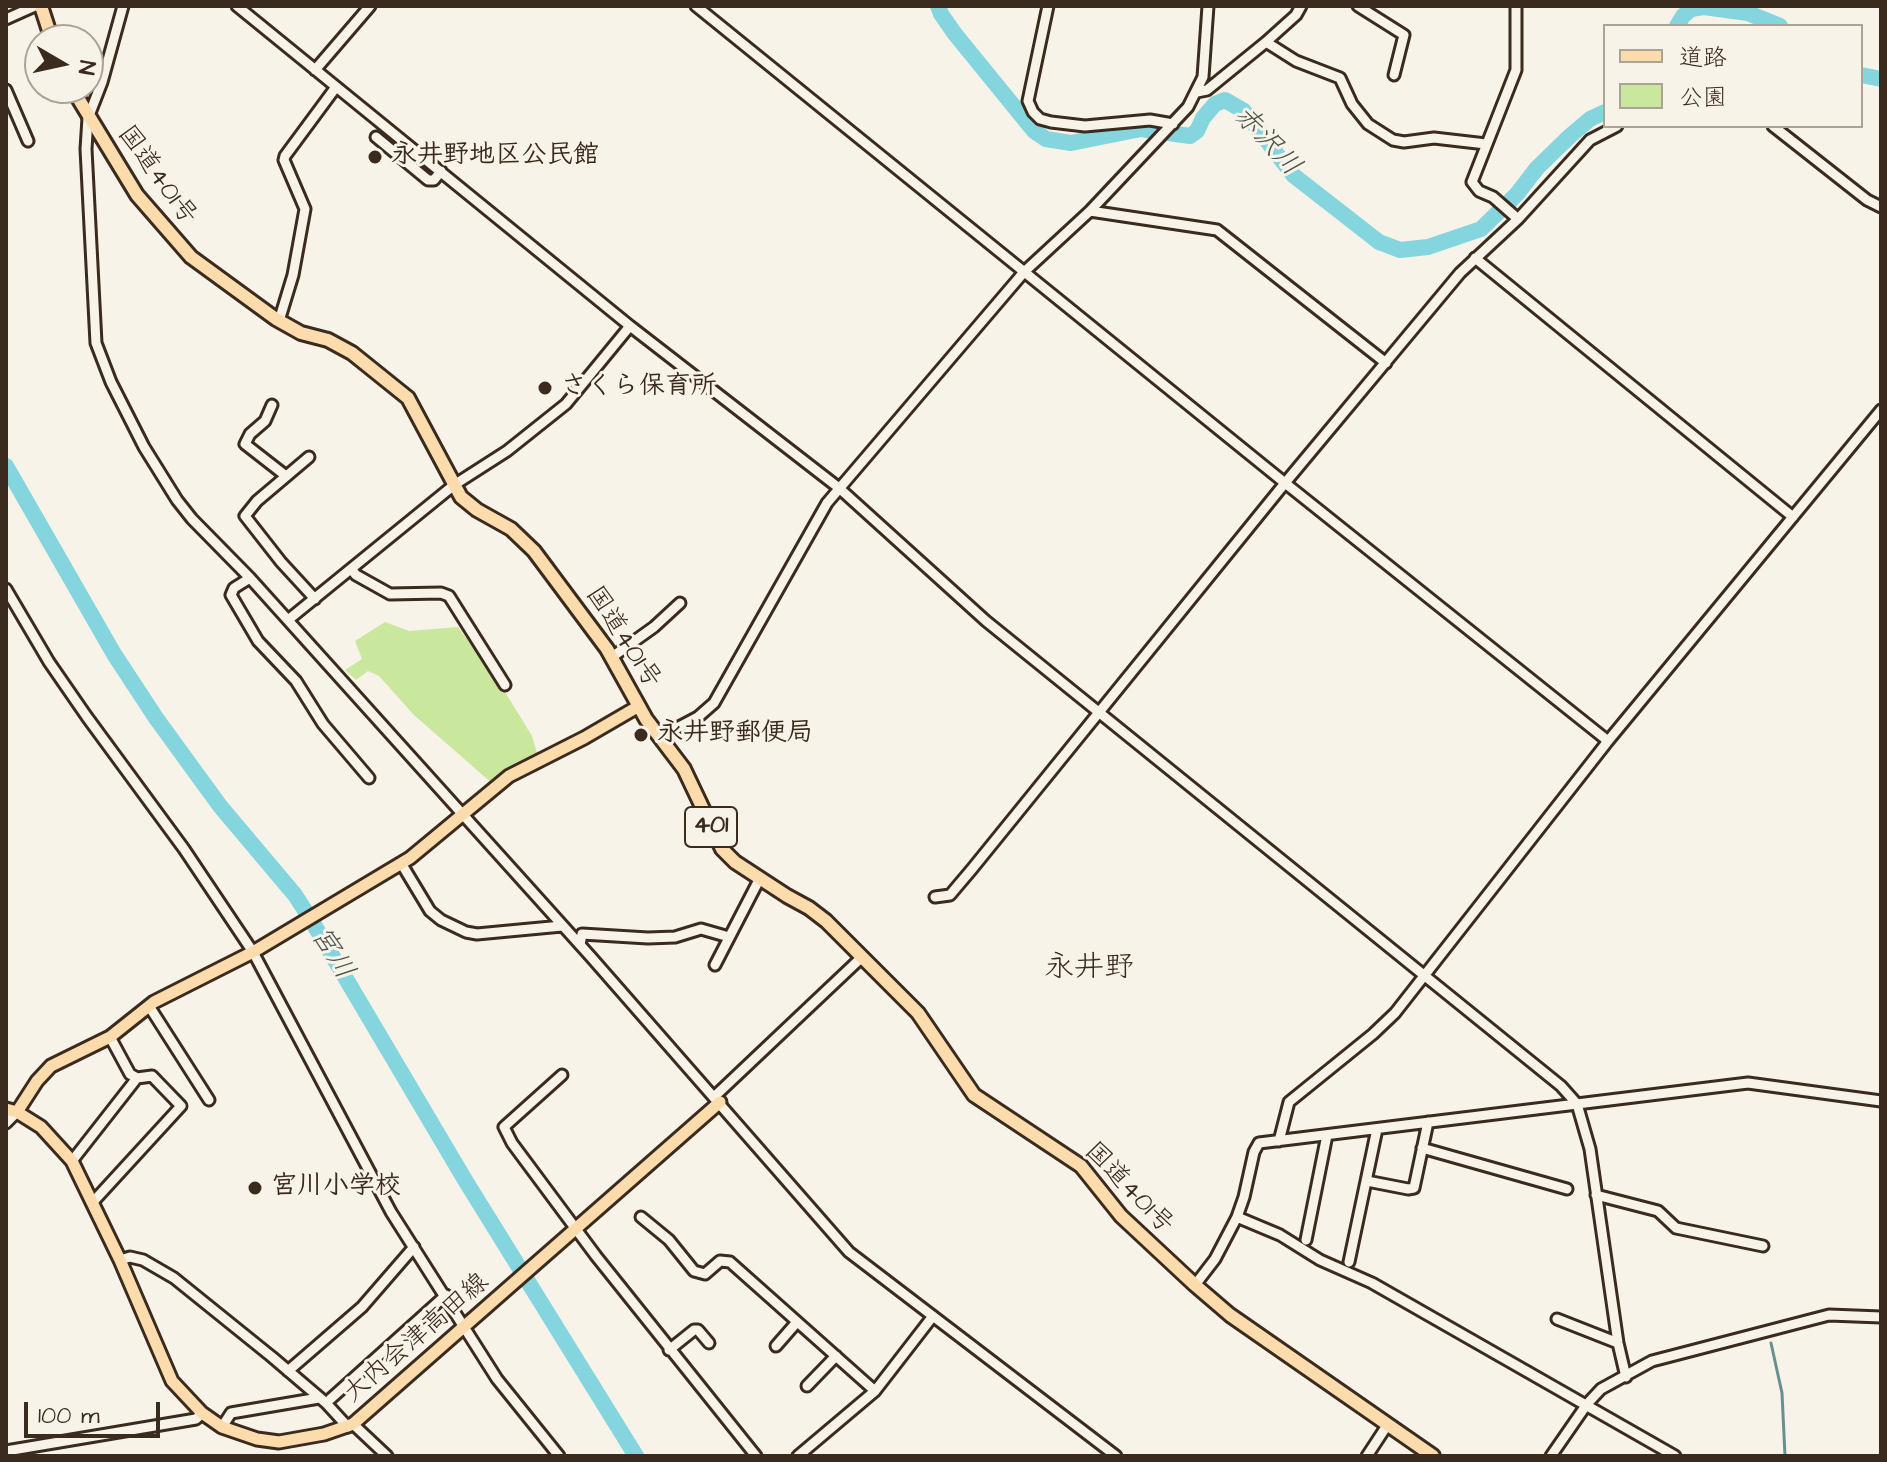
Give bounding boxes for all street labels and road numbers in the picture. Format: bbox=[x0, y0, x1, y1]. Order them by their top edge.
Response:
street label: 国道401号 bbox=[109, 120, 203, 232]
street label: 国道401号 bbox=[577, 581, 667, 695]
road number: 401 bbox=[685, 807, 737, 847]
street label: 国道401号 bbox=[1077, 1137, 1179, 1241]
street label: 大内会津高田線 bbox=[338, 1268, 496, 1410]

